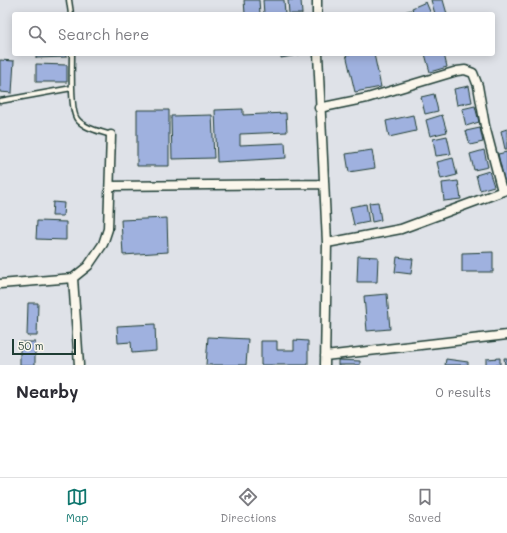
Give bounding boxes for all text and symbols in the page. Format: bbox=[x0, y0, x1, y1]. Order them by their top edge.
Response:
search box bbox=[12, 12, 495, 56]
icon: search bbox=[26, 23, 48, 45]
text: Search here bbox=[58, 24, 149, 44]
scale bar bbox=[12, 337, 76, 356]
text: 50 m bbox=[18, 338, 44, 353]
text: Nearby bbox=[16, 380, 78, 402]
text: 0 results bbox=[436, 383, 491, 400]
tab: Map bbox=[66, 486, 88, 525]
tab: Directions bbox=[220, 486, 276, 525]
tab: Saved bbox=[408, 486, 441, 525]

